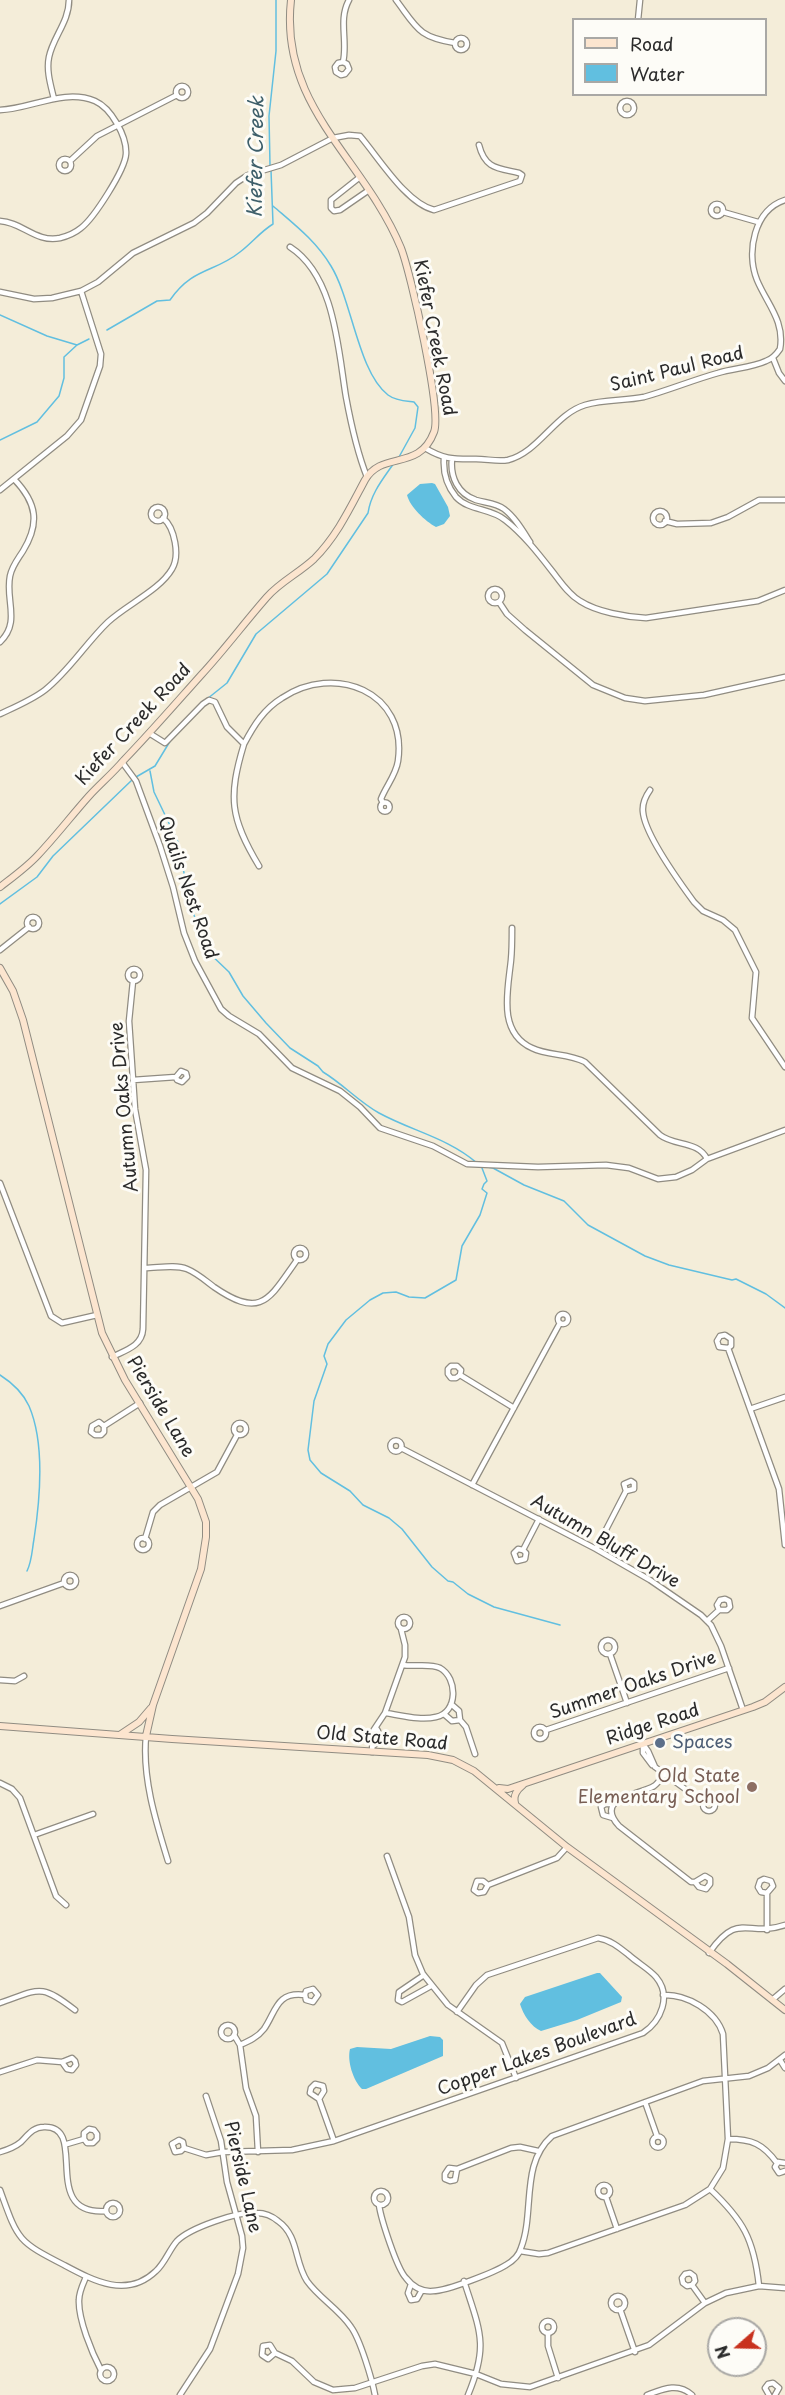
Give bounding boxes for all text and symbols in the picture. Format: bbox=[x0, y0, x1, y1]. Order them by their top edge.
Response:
legend bbox=[572, 18, 767, 96]
text: Road bbox=[630, 30, 674, 57]
text: Water bbox=[630, 60, 684, 87]
water label: Kiefer Creek bbox=[244, 96, 270, 218]
street label: Kiefer Creek Road bbox=[408, 258, 460, 418]
street label: Saint Paul Road bbox=[608, 343, 746, 397]
street label: Kiefer Creek Road bbox=[72, 660, 196, 790]
street label: Quails Nest Road bbox=[152, 814, 222, 962]
street label: Autumn Oaks Drive bbox=[107, 1021, 143, 1193]
street label: Pierside Lane bbox=[121, 1352, 199, 1462]
street label: Autumn Bluff Drive bbox=[527, 1491, 683, 1593]
street label: Summer Oaks Drive bbox=[547, 1647, 719, 1725]
street label: Ridge Road bbox=[604, 1700, 702, 1750]
street label: Old State Road bbox=[315, 1722, 449, 1756]
place label: Spaces bbox=[672, 1732, 732, 1754]
marker: Spaces bbox=[653, 1736, 667, 1750]
place label: Old State Elementary School bbox=[578, 1766, 740, 1808]
marker: Old State Elementary School bbox=[745, 1780, 759, 1794]
street label: Copper Lakes Boulevard bbox=[435, 2009, 639, 2101]
street label: Pierside Lane bbox=[219, 2119, 265, 2235]
north arrow bbox=[707, 2317, 767, 2377]
text: N bbox=[709, 2342, 735, 2363]

